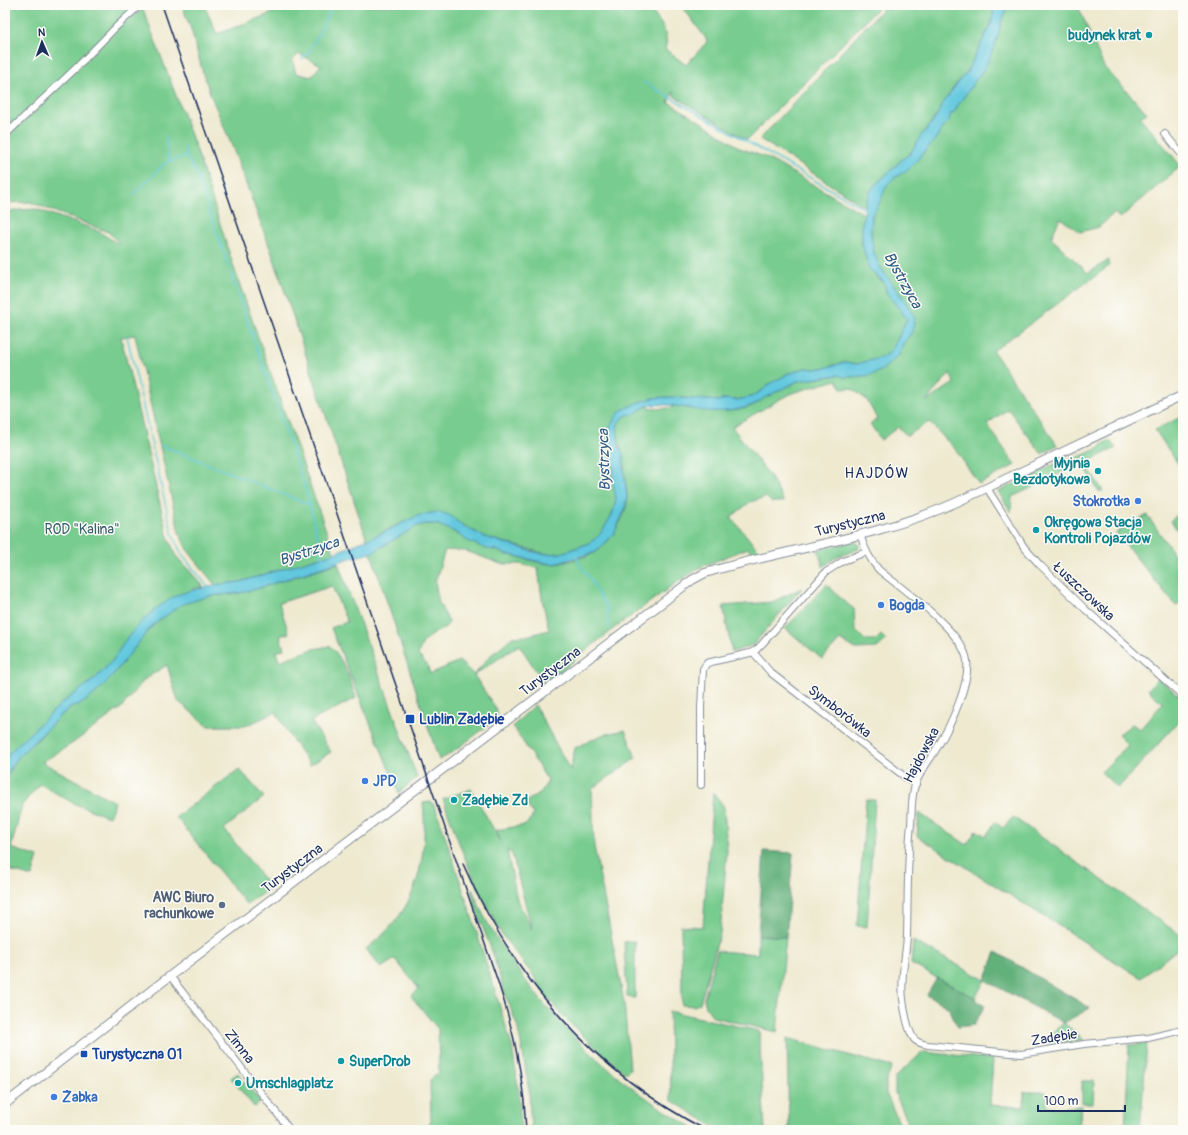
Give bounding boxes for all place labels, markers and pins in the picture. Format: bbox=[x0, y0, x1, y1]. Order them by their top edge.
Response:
place label: budynek krat bbox=[1068, 27, 1141, 44]
marker: budynek krat bbox=[1144, 30, 1154, 40]
place label: Myjnia Bezdotykowa bbox=[1013, 455, 1090, 488]
marker: Myjnia Bezdotykowa bbox=[1093, 466, 1103, 476]
place label: Stokrotka bbox=[1073, 493, 1130, 510]
marker: Stokrotka bbox=[1133, 496, 1143, 506]
place label: Okręgowa Stacja Kontroli Pojazdów bbox=[1044, 514, 1151, 547]
marker: Okręgowa Stacja Kontroli Pojazdów bbox=[1031, 525, 1041, 535]
place label: Bogda bbox=[889, 597, 925, 614]
marker: Bogda bbox=[876, 600, 886, 610]
place label: Lublin Zadębie bbox=[419, 711, 505, 728]
marker: Lublin Zadębie bbox=[404, 713, 416, 725]
place label: JPD bbox=[373, 773, 396, 790]
marker: JPD bbox=[360, 776, 370, 786]
place label: Zadębie Zd bbox=[462, 792, 528, 809]
marker: Zadębie Zd bbox=[449, 795, 459, 805]
place label: AWC Biuro rachunkowe bbox=[144, 889, 215, 922]
marker: AWC Biuro rachunkowe bbox=[217, 900, 227, 910]
place label: Turystyczna 01 bbox=[91, 1046, 182, 1063]
marker: Turystyczna 01 bbox=[79, 1049, 89, 1059]
place label: SuperDrob bbox=[349, 1053, 411, 1070]
marker: SuperDrob bbox=[336, 1056, 346, 1066]
place label: Umschlagplatz bbox=[246, 1075, 334, 1092]
marker: Umschlagplatz bbox=[233, 1078, 243, 1088]
place label: Żabka bbox=[62, 1089, 98, 1106]
marker: Żabka bbox=[49, 1092, 59, 1102]

